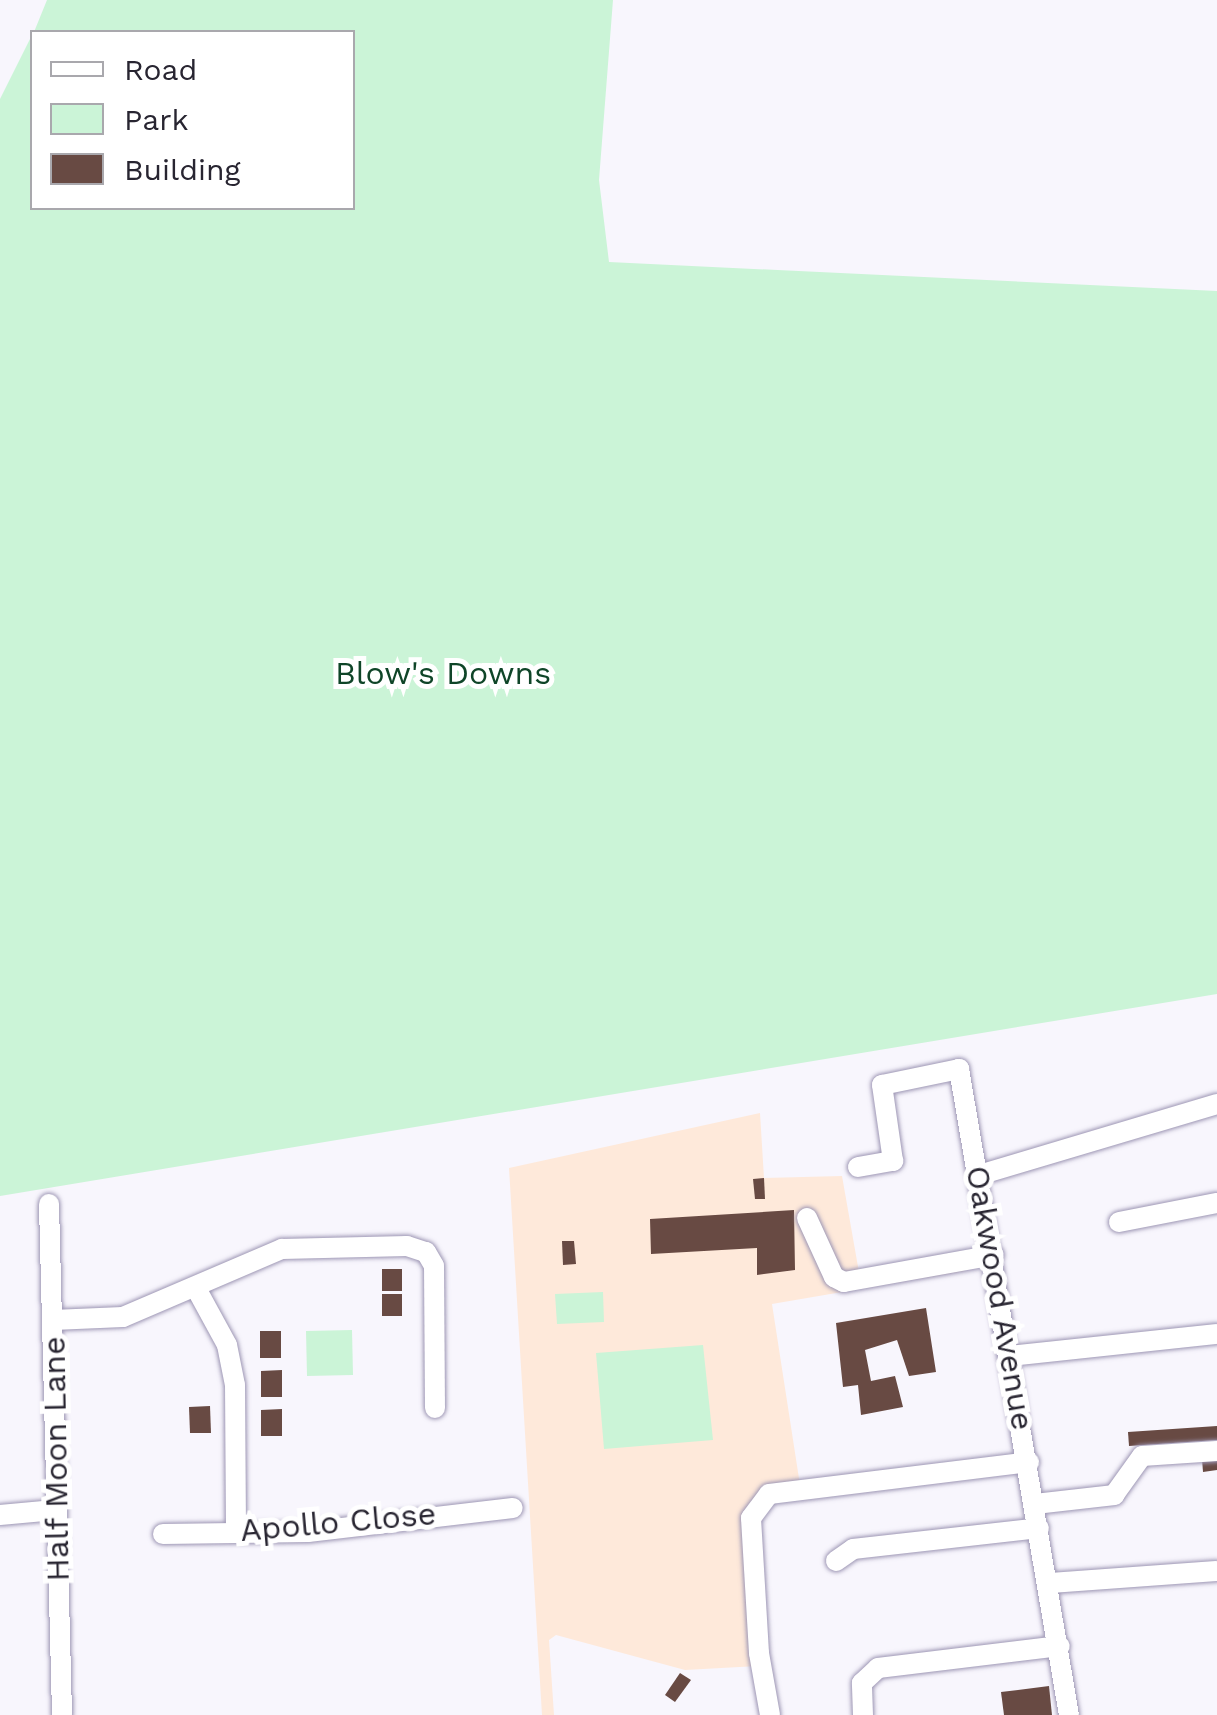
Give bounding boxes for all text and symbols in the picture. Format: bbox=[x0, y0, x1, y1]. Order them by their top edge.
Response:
legend bbox=[30, 30, 355, 210]
text: Road bbox=[124, 52, 197, 87]
text: Park bbox=[124, 102, 189, 137]
text: Building bbox=[124, 152, 241, 187]
park label: Blow's Downs bbox=[335, 654, 551, 692]
street label: Oakwood Avenue bbox=[958, 1162, 1042, 1434]
street label: Half Moon Lane bbox=[35, 1335, 77, 1583]
street label: Apollo Close bbox=[239, 1494, 437, 1550]

